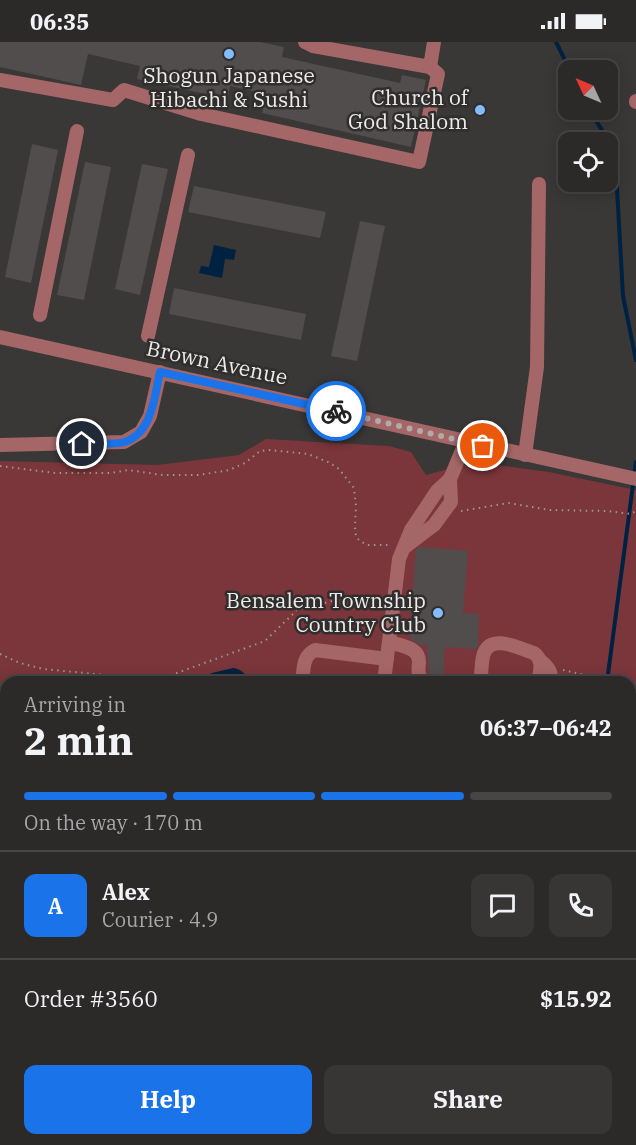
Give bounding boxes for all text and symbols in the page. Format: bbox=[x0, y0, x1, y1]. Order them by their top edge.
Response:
text: 06:35 bbox=[30, 7, 89, 36]
marker: Shogun Japanese Hibachi & Sushi bbox=[222, 47, 236, 61]
north arrow bbox=[558, 60, 618, 120]
map controls bbox=[558, 60, 618, 192]
place label: Shogun Japanese Hibachi & Sushi bbox=[143, 61, 315, 113]
place label: Church of God Shalom bbox=[348, 83, 470, 135]
marker: Church of God Shalom bbox=[473, 103, 487, 117]
button: locate bbox=[558, 132, 618, 192]
street label: Brown Avenue bbox=[144, 333, 290, 391]
courier bbox=[306, 381, 366, 441]
icon: bike bbox=[320, 395, 353, 428]
pin bbox=[56, 418, 107, 469]
pin bbox=[457, 420, 508, 471]
icon: home bbox=[65, 427, 98, 460]
icon: bag bbox=[466, 429, 499, 462]
place label: Bensalem Township Country Club bbox=[226, 586, 426, 638]
marker: Bensalem Township Country Club bbox=[431, 606, 445, 620]
text: Arriving in bbox=[24, 691, 126, 718]
text: 06:37–06:42 bbox=[480, 713, 612, 742]
text: 2 min bbox=[24, 715, 133, 766]
text: On the way · 170 m bbox=[24, 809, 203, 836]
button: chat bbox=[471, 874, 534, 937]
button: phone bbox=[549, 874, 612, 937]
text: Alex bbox=[102, 877, 150, 906]
text: A bbox=[48, 891, 63, 920]
text: Courier · 4.9 bbox=[102, 906, 218, 933]
text: Order #3560 bbox=[24, 984, 158, 1013]
text: $15.92 bbox=[540, 984, 612, 1013]
button: Help bbox=[24, 1065, 312, 1134]
button: Share bbox=[324, 1065, 612, 1134]

